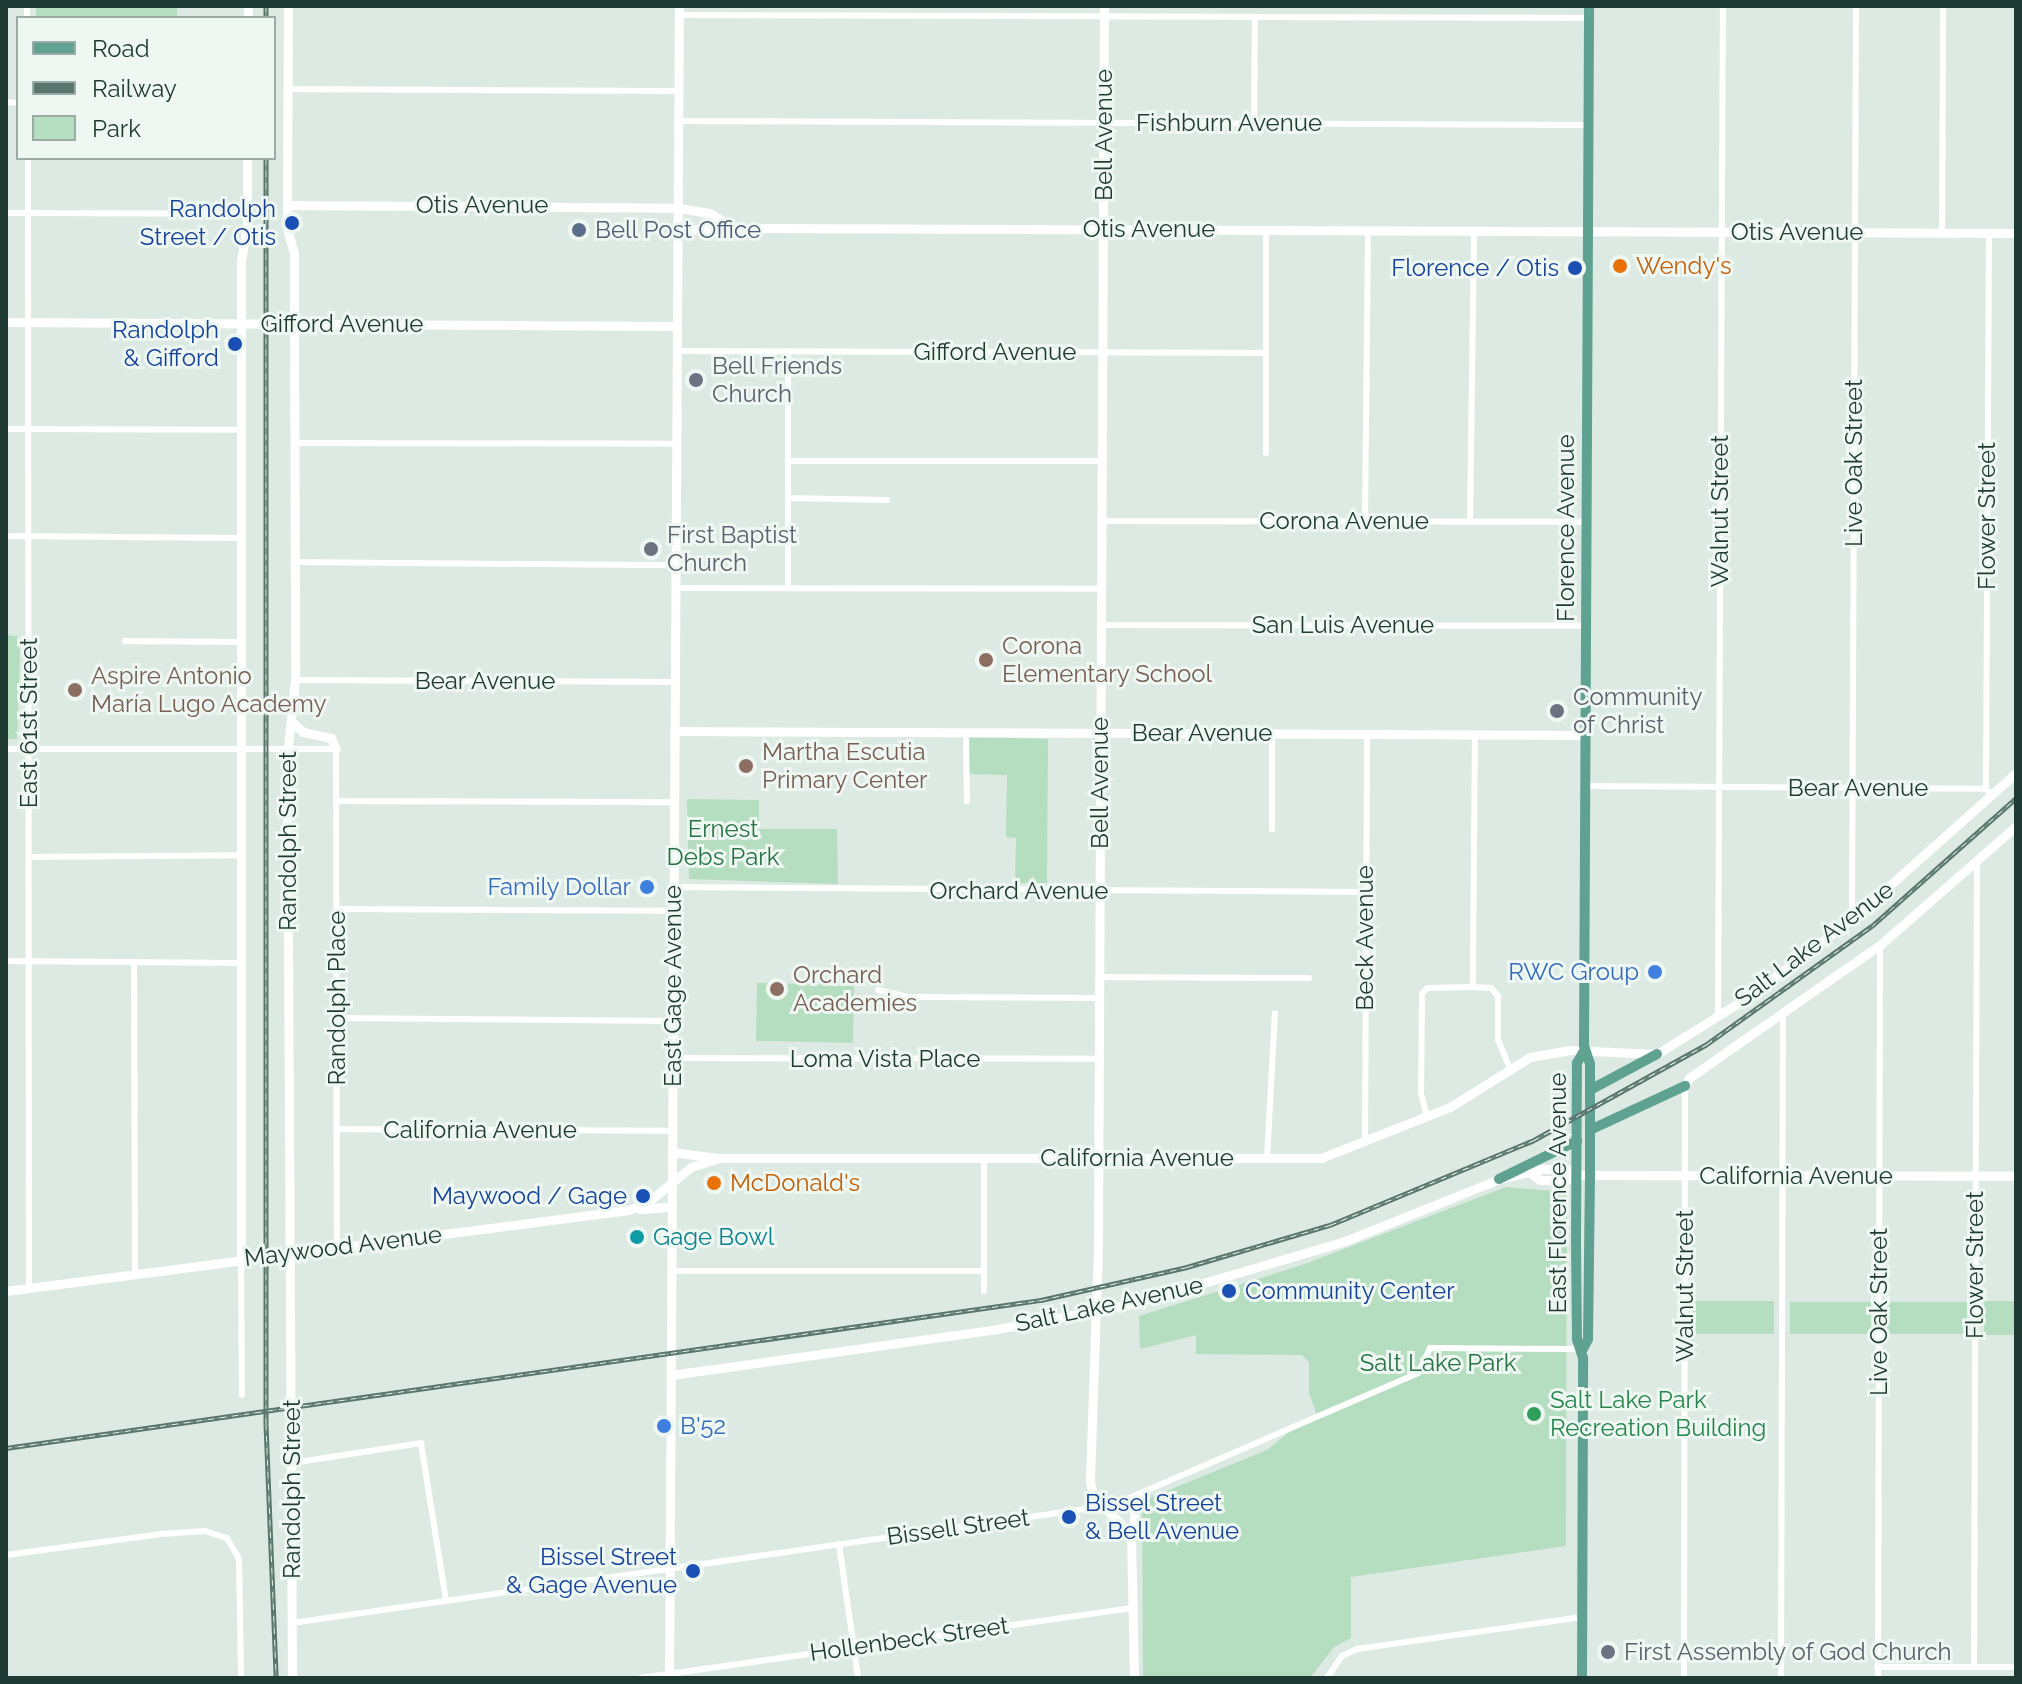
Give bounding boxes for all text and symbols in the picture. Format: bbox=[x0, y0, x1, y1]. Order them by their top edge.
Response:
legend bbox=[16, 16, 276, 160]
text: Road bbox=[92, 34, 150, 63]
street label: Bell Avenue bbox=[1090, 68, 1118, 202]
text: Railway bbox=[92, 74, 177, 103]
street label: Fishburn Avenue bbox=[1136, 109, 1322, 137]
text: Park bbox=[92, 114, 141, 143]
street label: Otis Avenue bbox=[415, 191, 549, 219]
place label: Randolph Street / Otis bbox=[140, 195, 276, 251]
marker: Randolph Street / Otis bbox=[283, 214, 301, 232]
street label: Otis Avenue bbox=[1082, 215, 1216, 243]
place label: Bell Post Office bbox=[595, 216, 762, 244]
street label: Otis Avenue bbox=[1730, 218, 1864, 246]
marker: Bell Post Office bbox=[570, 221, 588, 239]
place label: Wendy's bbox=[1636, 252, 1732, 280]
place label: Florence / Otis bbox=[1391, 254, 1559, 282]
marker: Wendy's bbox=[1611, 257, 1629, 275]
marker: Florence / Otis bbox=[1566, 259, 1584, 277]
street label: Gifford Avenue bbox=[260, 310, 424, 338]
place label: Randolph & Gifford bbox=[112, 316, 219, 372]
marker: Randolph & Gifford bbox=[226, 335, 244, 353]
street label: Gifford Avenue bbox=[913, 338, 1077, 366]
place label: Bell Friends Church bbox=[712, 352, 843, 408]
marker: Bell Friends Church bbox=[687, 371, 705, 389]
street label: Live Oak Street bbox=[1840, 379, 1868, 547]
street label: Florence Avenue bbox=[1552, 434, 1580, 622]
street label: Walnut Street bbox=[1706, 435, 1734, 587]
street label: Flower Street bbox=[1973, 442, 2001, 590]
street label: Corona Avenue bbox=[1259, 507, 1429, 535]
place label: First Baptist Church bbox=[667, 521, 797, 577]
marker: First Baptist Church bbox=[642, 540, 660, 558]
street label: San Luis Avenue bbox=[1251, 611, 1435, 639]
place label: Corona Elementary School bbox=[1002, 632, 1213, 688]
street label: East 61st Street bbox=[15, 638, 43, 808]
marker: Corona Elementary School bbox=[977, 651, 995, 669]
place label: Aspire Antonio María Lugo Academy bbox=[91, 662, 327, 718]
street label: Bear Avenue bbox=[414, 667, 556, 695]
marker: Aspire Antonio María Lugo Academy bbox=[66, 681, 84, 699]
place label: Community of Christ bbox=[1573, 683, 1702, 739]
marker: Community of Christ bbox=[1548, 702, 1566, 720]
street label: Bell Avenue bbox=[1086, 716, 1114, 850]
street label: Bear Avenue bbox=[1131, 719, 1273, 747]
place label: Martha Escutia Primary Center bbox=[762, 738, 928, 794]
street label: Randolph Street bbox=[274, 751, 302, 931]
marker: Martha Escutia Primary Center bbox=[737, 757, 755, 775]
street label: Bear Avenue bbox=[1787, 774, 1929, 802]
park label: Ernest Debs Park bbox=[667, 815, 779, 871]
street label: Beck Avenue bbox=[1351, 865, 1379, 1011]
place label: Family Dollar bbox=[487, 873, 631, 901]
street label: Salt Lake Avenue bbox=[1729, 875, 1899, 1013]
street label: Orchard Avenue bbox=[929, 877, 1109, 905]
marker: Family Dollar bbox=[638, 878, 656, 896]
street label: East Gage Avenue bbox=[659, 885, 687, 1087]
street label: Randolph Place bbox=[323, 911, 351, 1085]
place label: RWC Group bbox=[1508, 958, 1639, 986]
place label: Orchard Academies bbox=[793, 961, 917, 1017]
marker: RWC Group bbox=[1646, 963, 1664, 981]
marker: Orchard Academies bbox=[768, 980, 786, 998]
street label: Loma Vista Place bbox=[789, 1045, 981, 1073]
street label: East Florence Avenue bbox=[1544, 1072, 1572, 1314]
street label: California Avenue bbox=[383, 1116, 577, 1144]
street label: California Avenue bbox=[1040, 1144, 1234, 1172]
street label: California Avenue bbox=[1699, 1162, 1893, 1190]
place label: McDonald's bbox=[730, 1169, 860, 1197]
marker: McDonald's bbox=[705, 1174, 723, 1192]
place label: Maywood / Gage bbox=[432, 1182, 627, 1210]
marker: Maywood / Gage bbox=[634, 1187, 652, 1205]
street label: Flower Street bbox=[1961, 1191, 1989, 1339]
street label: Walnut Street bbox=[1671, 1210, 1699, 1362]
street label: Maywood Avenue bbox=[242, 1220, 444, 1272]
place label: Gage Bowl bbox=[653, 1223, 774, 1251]
marker: Gage Bowl bbox=[628, 1228, 646, 1246]
street label: Live Oak Street bbox=[1865, 1228, 1893, 1396]
street label: Salt Lake Avenue bbox=[1012, 1270, 1206, 1338]
place label: Community Center bbox=[1245, 1277, 1455, 1305]
marker: Community Center bbox=[1220, 1282, 1238, 1300]
park label: Salt Lake Park bbox=[1360, 1349, 1516, 1377]
place label: Salt Lake Park Recreation Building bbox=[1550, 1386, 1766, 1442]
street label: Randolph Street bbox=[278, 1399, 306, 1579]
marker: Salt Lake Park Recreation Building bbox=[1525, 1405, 1543, 1423]
place label: B'52 bbox=[680, 1412, 726, 1440]
marker: B'52 bbox=[655, 1417, 673, 1435]
place label: Bissel Street & Bell Avenue bbox=[1085, 1489, 1241, 1545]
street label: Bissell Street bbox=[885, 1503, 1031, 1551]
marker: Bissel Street & Bell Avenue bbox=[1060, 1508, 1078, 1526]
place label: Bissel Street & Gage Avenue bbox=[505, 1543, 677, 1599]
marker: Bissel Street & Gage Avenue bbox=[684, 1562, 702, 1580]
street label: Hollenbeck Street bbox=[808, 1611, 1010, 1667]
place label: First Assembly of God Church bbox=[1624, 1638, 1954, 1666]
marker: First Assembly of God Church bbox=[1599, 1643, 1617, 1661]

